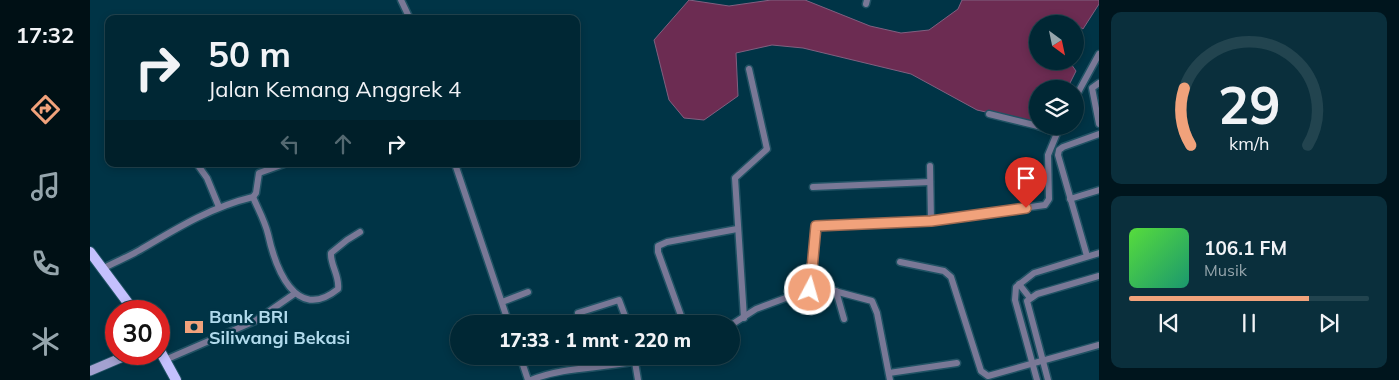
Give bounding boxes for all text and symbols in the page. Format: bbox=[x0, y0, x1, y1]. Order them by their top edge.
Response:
north arrow bbox=[1029, 15, 1084, 70]
map controls bbox=[1029, 15, 1084, 135]
text: 17:32 bbox=[16, 21, 74, 49]
text: 50 m bbox=[208, 32, 291, 76]
icon: right bbox=[125, 35, 190, 100]
text: 29 bbox=[1218, 72, 1280, 137]
text: Jalan Kemang Anggrek 4 bbox=[208, 75, 461, 103]
button: layers bbox=[1029, 80, 1084, 135]
icon: directions bbox=[28, 92, 63, 127]
icon: left bbox=[276, 130, 304, 158]
icon: ahead bbox=[329, 130, 357, 158]
icon: right bbox=[382, 130, 410, 158]
text: km/h bbox=[1229, 132, 1269, 154]
pin bbox=[1005, 157, 1047, 208]
icon: arrive bbox=[1012, 164, 1040, 192]
icon: music bbox=[28, 169, 63, 204]
text: 106.1 FM bbox=[1204, 236, 1287, 260]
icon: phone bbox=[28, 246, 63, 281]
text: Musik bbox=[1204, 260, 1247, 280]
position arrow bbox=[783, 263, 835, 315]
speed limit sign: 30 bbox=[105, 300, 170, 365]
place label: Bank BRI Siliwangi Bekasi bbox=[209, 305, 350, 349]
icon: previous bbox=[1155, 309, 1183, 337]
icon: pause bbox=[1235, 309, 1263, 337]
icon: next bbox=[1315, 309, 1343, 337]
bank icon: Bank BRI Siliwangi Bekasi bbox=[183, 316, 205, 338]
icon: climate bbox=[28, 324, 63, 359]
text: 17:33 · 1 mnt · 220 m bbox=[499, 328, 691, 352]

